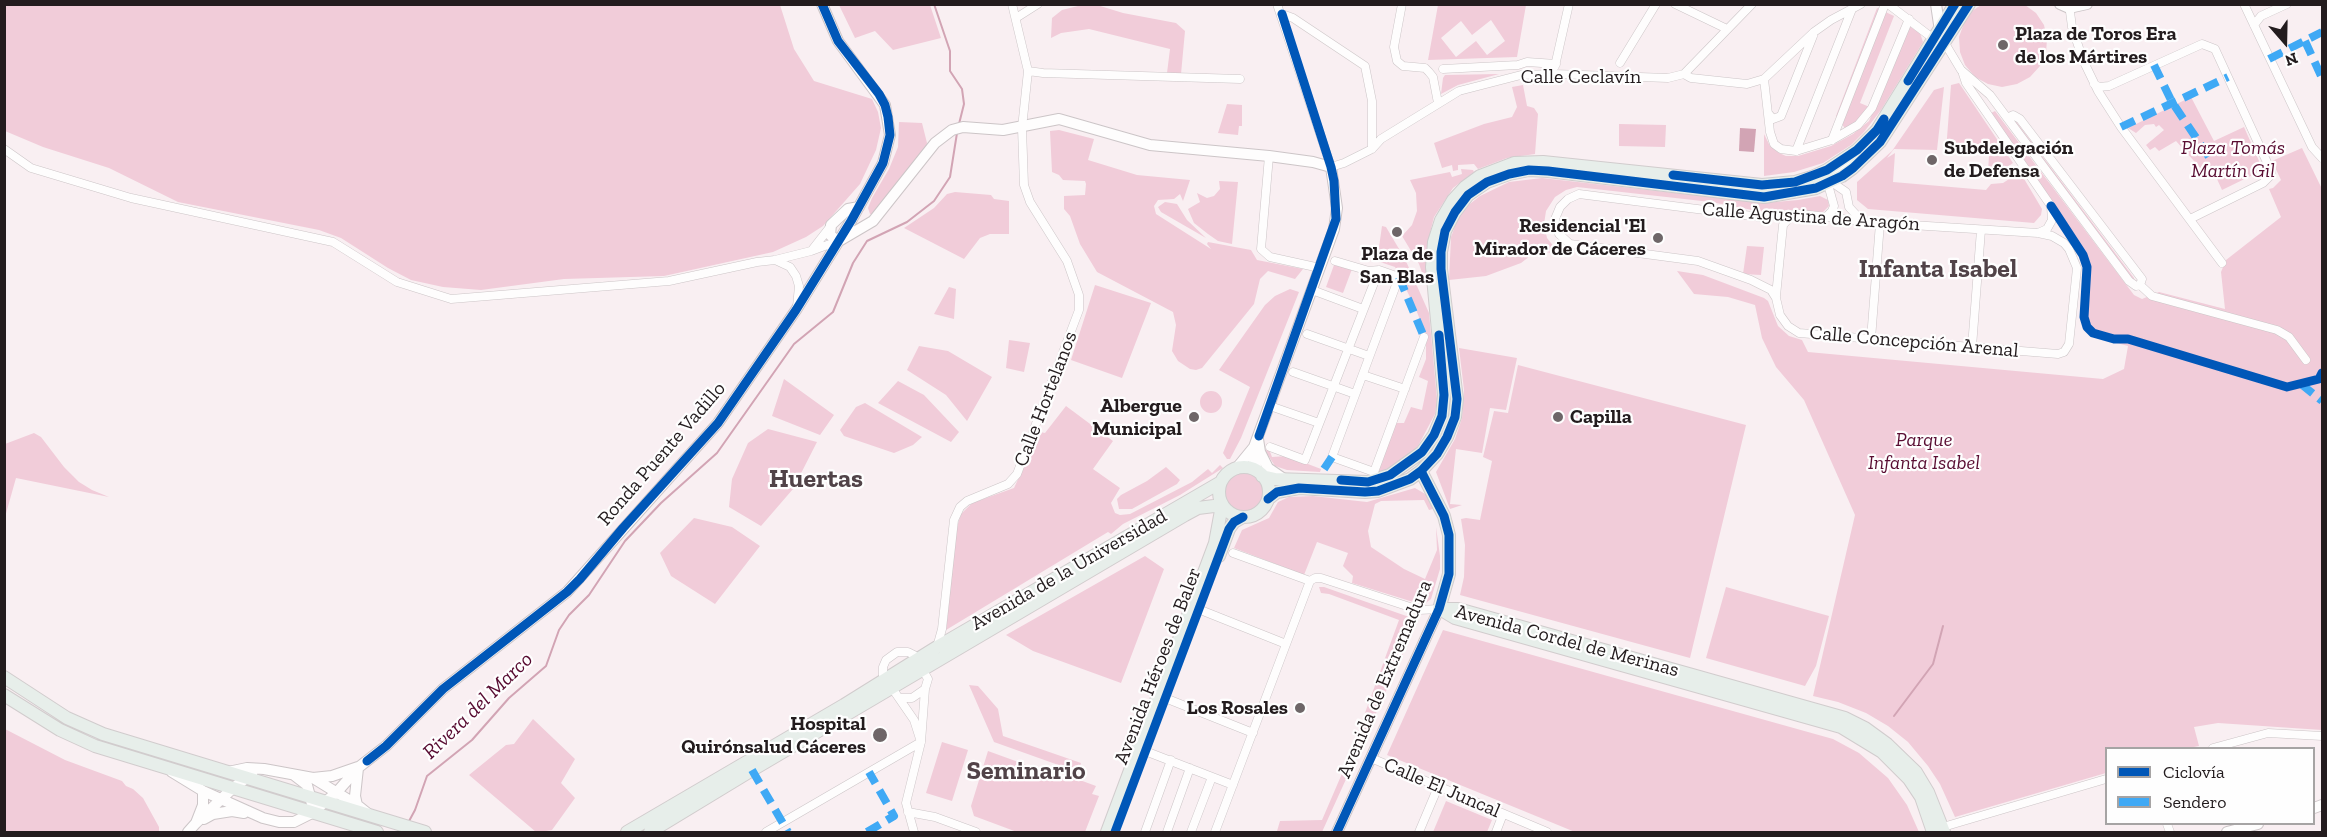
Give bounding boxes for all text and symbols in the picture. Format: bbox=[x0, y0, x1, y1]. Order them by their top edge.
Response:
north arrow bbox=[2255, 12, 2315, 72]
place label: Plaza de Toros Era de los Mártires bbox=[2015, 22, 2177, 69]
marker: Plaza de Toros Era de los Mártires bbox=[1996, 38, 2010, 52]
text: N bbox=[2282, 48, 2300, 70]
street label: Calle Ceclavín bbox=[1521, 65, 1641, 89]
place label: Subdelegación de Defensa bbox=[1944, 136, 2073, 183]
park label: Plaza Tomás Martín Gil bbox=[2181, 136, 2285, 183]
marker: Subdelegación de Defensa bbox=[1925, 153, 1939, 167]
street label: Calle Agustina de Aragón bbox=[1701, 197, 1921, 237]
place label: Residencial 'El Mirador de Cáceres bbox=[1474, 214, 1646, 261]
marker: Plaza de San Blas bbox=[1390, 225, 1404, 239]
marker: Residencial 'El Mirador de Cáceres bbox=[1651, 231, 1665, 245]
place label: Plaza de San Blas bbox=[1360, 242, 1434, 289]
district label: Infanta Isabel bbox=[1859, 254, 2017, 286]
street label: Calle Concepción Arenal bbox=[1808, 321, 2020, 363]
street label: Calle Hortelanos bbox=[1009, 328, 1083, 470]
street label: Ronda Puente Vadillo bbox=[593, 377, 731, 531]
place label: Albergue Municipal bbox=[1092, 394, 1182, 441]
place label: Capilla bbox=[1570, 405, 1632, 429]
marker: Albergue Municipal bbox=[1187, 410, 1201, 424]
marker: Capilla bbox=[1551, 410, 1565, 424]
park label: Parque Infanta Isabel bbox=[1868, 428, 1980, 475]
district label: Huertas bbox=[769, 464, 863, 496]
street label: Avenida de la Universidad bbox=[967, 504, 1171, 636]
street label: Avenida Héroes de Baler bbox=[1109, 564, 1207, 768]
street label: Avenida de Extremadura bbox=[1332, 576, 1438, 782]
street label: Avenida Cordel de Merinas bbox=[1452, 600, 1682, 682]
water label: Rivera del Marco bbox=[418, 647, 538, 765]
place label: Los Rosales bbox=[1187, 696, 1288, 720]
marker: Los Rosales bbox=[1293, 701, 1307, 715]
place label: Hospital Quirónsalud Cáceres bbox=[681, 712, 866, 759]
marker: Hospital Quirónsalud Cáceres bbox=[871, 726, 889, 744]
legend bbox=[2105, 747, 2315, 825]
street label: Calle El Juncal bbox=[1380, 753, 1504, 823]
district label: Seminario bbox=[966, 756, 1086, 788]
text: Ciclovía bbox=[2163, 761, 2225, 783]
text: Sendero bbox=[2163, 791, 2227, 813]

